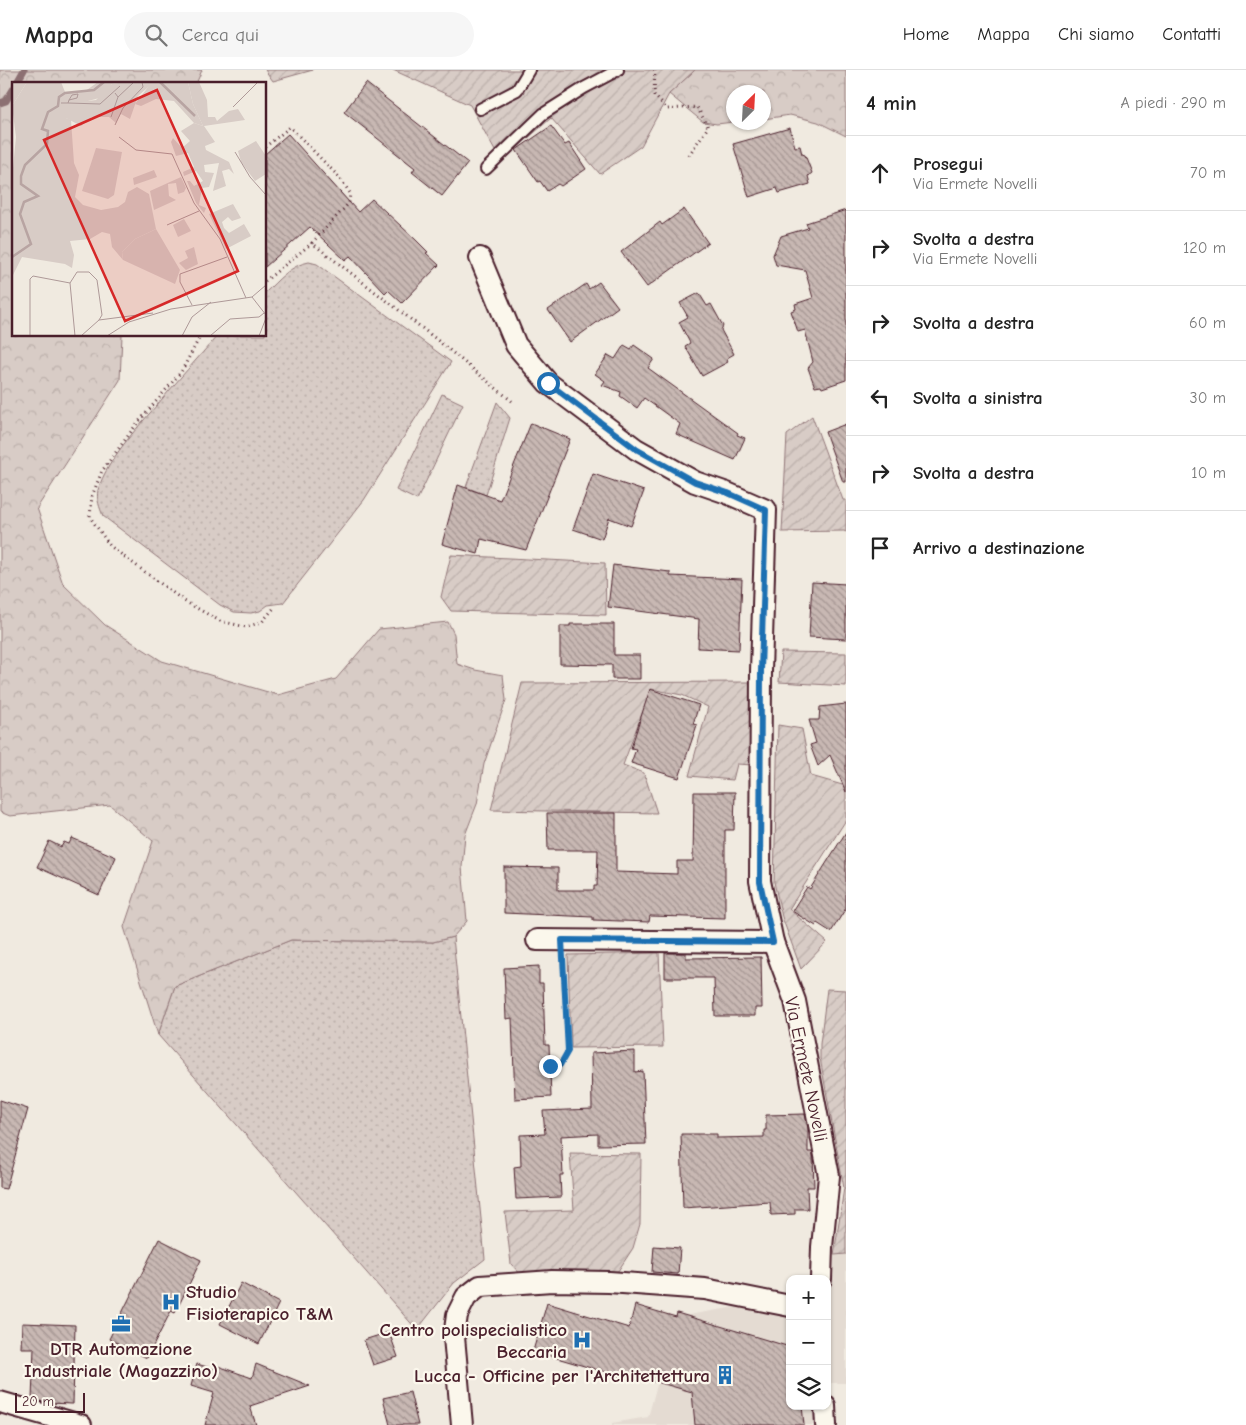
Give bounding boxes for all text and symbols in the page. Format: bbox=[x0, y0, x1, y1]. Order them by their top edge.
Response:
search box bbox=[124, 12, 474, 57]
text: Mappa bbox=[25, 21, 94, 49]
icon: search bbox=[142, 21, 170, 49]
text: Cerca qui bbox=[182, 24, 259, 46]
text: Home bbox=[903, 24, 949, 45]
text: Mappa bbox=[977, 24, 1030, 45]
text: Chi siamo bbox=[1058, 24, 1134, 45]
text: Contatti bbox=[1162, 24, 1221, 45]
inset map bbox=[12, 82, 266, 336]
north arrow bbox=[726, 85, 771, 130]
text: 4 min bbox=[866, 91, 917, 115]
text: A piedi · 290 m bbox=[1120, 94, 1226, 112]
text: Prosegui bbox=[913, 153, 983, 175]
icon: ahead bbox=[866, 159, 894, 187]
text: 70 m bbox=[1190, 164, 1226, 182]
text: Via Ermete Novelli bbox=[913, 175, 1037, 193]
text: Svolta a destra bbox=[913, 228, 1034, 250]
icon: right bbox=[866, 234, 894, 262]
text: 120 m bbox=[1183, 239, 1226, 257]
text: Via Ermete Novelli bbox=[913, 250, 1037, 268]
icon: right bbox=[866, 309, 894, 337]
text: Svolta a destra bbox=[913, 312, 1034, 334]
text: 60 m bbox=[1189, 314, 1226, 332]
route start bbox=[537, 372, 560, 395]
icon: left bbox=[866, 384, 894, 412]
text: Svolta a sinistra bbox=[913, 387, 1043, 409]
text: 30 m bbox=[1190, 389, 1226, 407]
icon: right bbox=[866, 459, 894, 487]
text: Svolta a destra bbox=[913, 462, 1034, 484]
text: 10 m bbox=[1191, 464, 1226, 482]
icon: arrive bbox=[866, 534, 894, 562]
text: Arrivo a destinazione bbox=[913, 537, 1085, 559]
street label: Via Ermete Novelli bbox=[780, 995, 832, 1144]
route end bbox=[539, 1055, 562, 1078]
map controls bbox=[786, 1275, 831, 1410]
button: + bbox=[786, 1275, 831, 1320]
place label: Studio Fisioterapico T&M bbox=[186, 1281, 333, 1325]
hospital icon: Studio Fisioterapico T&M bbox=[160, 1291, 182, 1313]
office icon: DTR Automazione Industriale (Magazzino) bbox=[110, 1313, 132, 1335]
place label: Centro polispecialistico Beccaria bbox=[380, 1319, 567, 1363]
button: − bbox=[786, 1320, 831, 1365]
hospital icon: Centro polispecialistico Beccaria bbox=[571, 1329, 593, 1351]
place label: DTR Automazione Industriale (Magazzino) bbox=[24, 1338, 218, 1382]
building icon: Lucca - Officine per l'Architettettura bbox=[714, 1364, 736, 1386]
place label: Lucca - Officine per l'Architettettura bbox=[414, 1365, 710, 1387]
button: layers bbox=[786, 1365, 831, 1410]
scale bar bbox=[15, 1390, 85, 1413]
text: 20 m bbox=[22, 1393, 54, 1410]

